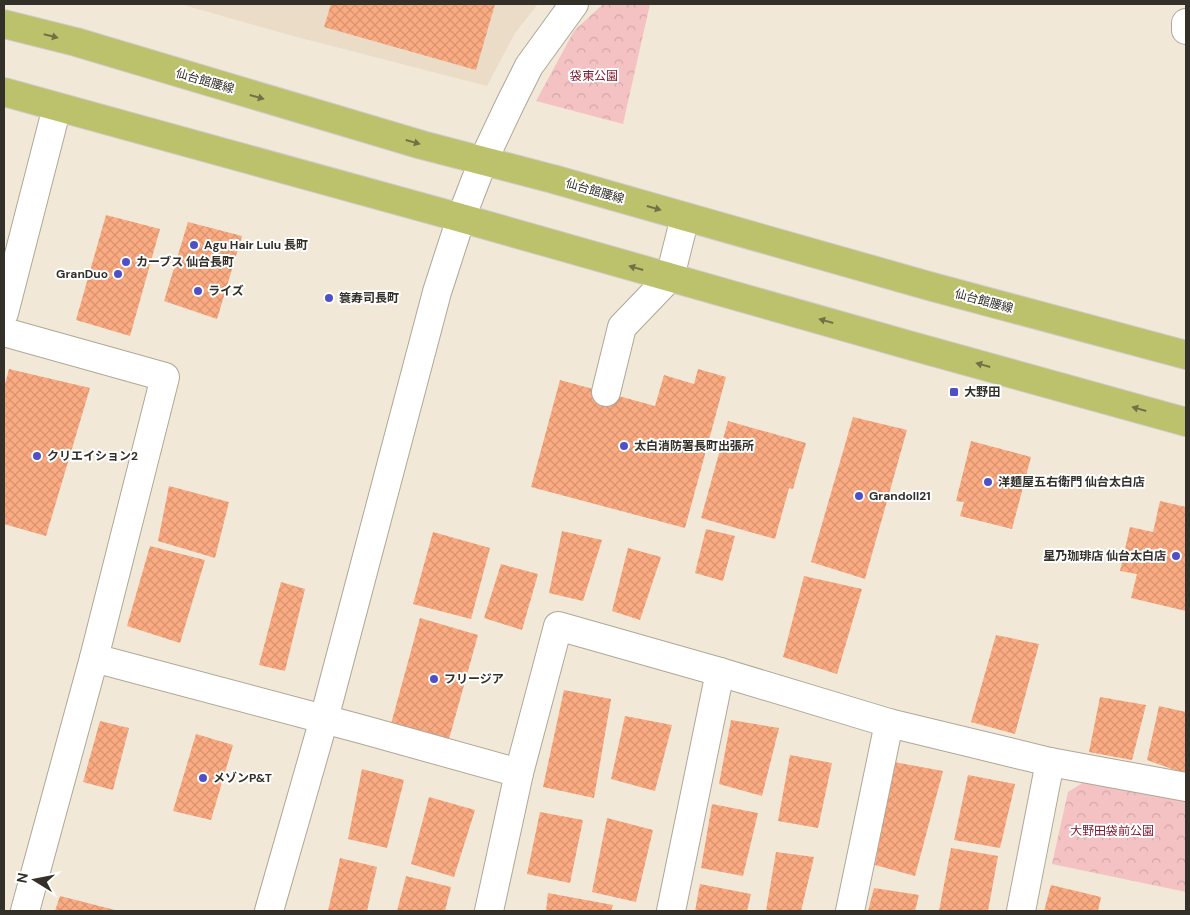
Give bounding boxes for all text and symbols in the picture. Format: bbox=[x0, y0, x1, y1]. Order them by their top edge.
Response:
one-way arrow bbox=[43, 32, 58, 40]
street label: 仙台館腰線 bbox=[174, 65, 236, 97]
park label: 袋東公園 bbox=[569, 68, 618, 84]
one-way arrow bbox=[250, 93, 265, 101]
one-way arrow bbox=[406, 139, 421, 147]
street label: 仙台館腰線 bbox=[564, 175, 626, 207]
one-way arrow bbox=[647, 204, 662, 212]
place label: Agu Hair Lulu 長町 bbox=[204, 237, 308, 253]
marker: Agu Hair Lulu 長町 bbox=[188, 239, 200, 251]
place label: カーブス 仙台長町 bbox=[136, 254, 234, 270]
marker: カーブス 仙台長町 bbox=[120, 256, 132, 268]
one-way arrow bbox=[629, 263, 644, 271]
place label: GranDuo bbox=[56, 266, 108, 282]
marker: GranDuo bbox=[112, 268, 124, 280]
place label: ライズ bbox=[208, 283, 244, 299]
marker: ライズ bbox=[192, 285, 204, 297]
street label: 仙台館腰線 bbox=[953, 286, 1015, 316]
place label: 簑寿司長町 bbox=[339, 290, 399, 306]
marker: 簑寿司長町 bbox=[323, 292, 335, 304]
one-way arrow bbox=[819, 317, 834, 325]
one-way arrow bbox=[975, 361, 990, 369]
place label: 大野田 bbox=[964, 384, 1000, 400]
marker: 大野田 bbox=[948, 386, 960, 398]
one-way arrow bbox=[1132, 405, 1147, 413]
place label: 太白消防署長町出張所 bbox=[634, 438, 754, 454]
marker: 太白消防署長町出張所 bbox=[618, 440, 630, 452]
place label: クリエイション2 bbox=[47, 448, 138, 464]
marker: クリエイション2 bbox=[31, 450, 43, 462]
place label: 洋麺屋五右衛門 仙台太白店 bbox=[998, 474, 1145, 490]
marker: 洋麺屋五右衛門 仙台太白店 bbox=[982, 476, 994, 488]
place label: Grandoll21 bbox=[869, 488, 931, 504]
marker: Grandoll21 bbox=[853, 490, 865, 502]
place label: 星乃珈琲店 仙台太白店 bbox=[1043, 548, 1166, 564]
marker: 星乃珈琲店 仙台太白店 bbox=[1170, 550, 1182, 562]
place label: フリージア bbox=[444, 671, 504, 687]
marker: フリージア bbox=[428, 673, 440, 685]
place label: メゾンP&T bbox=[213, 770, 272, 786]
marker: メゾンP&T bbox=[197, 772, 209, 784]
park label: 大野田袋前公園 bbox=[1070, 823, 1154, 839]
north arrow bbox=[10, 855, 60, 905]
text: N bbox=[12, 871, 32, 884]

